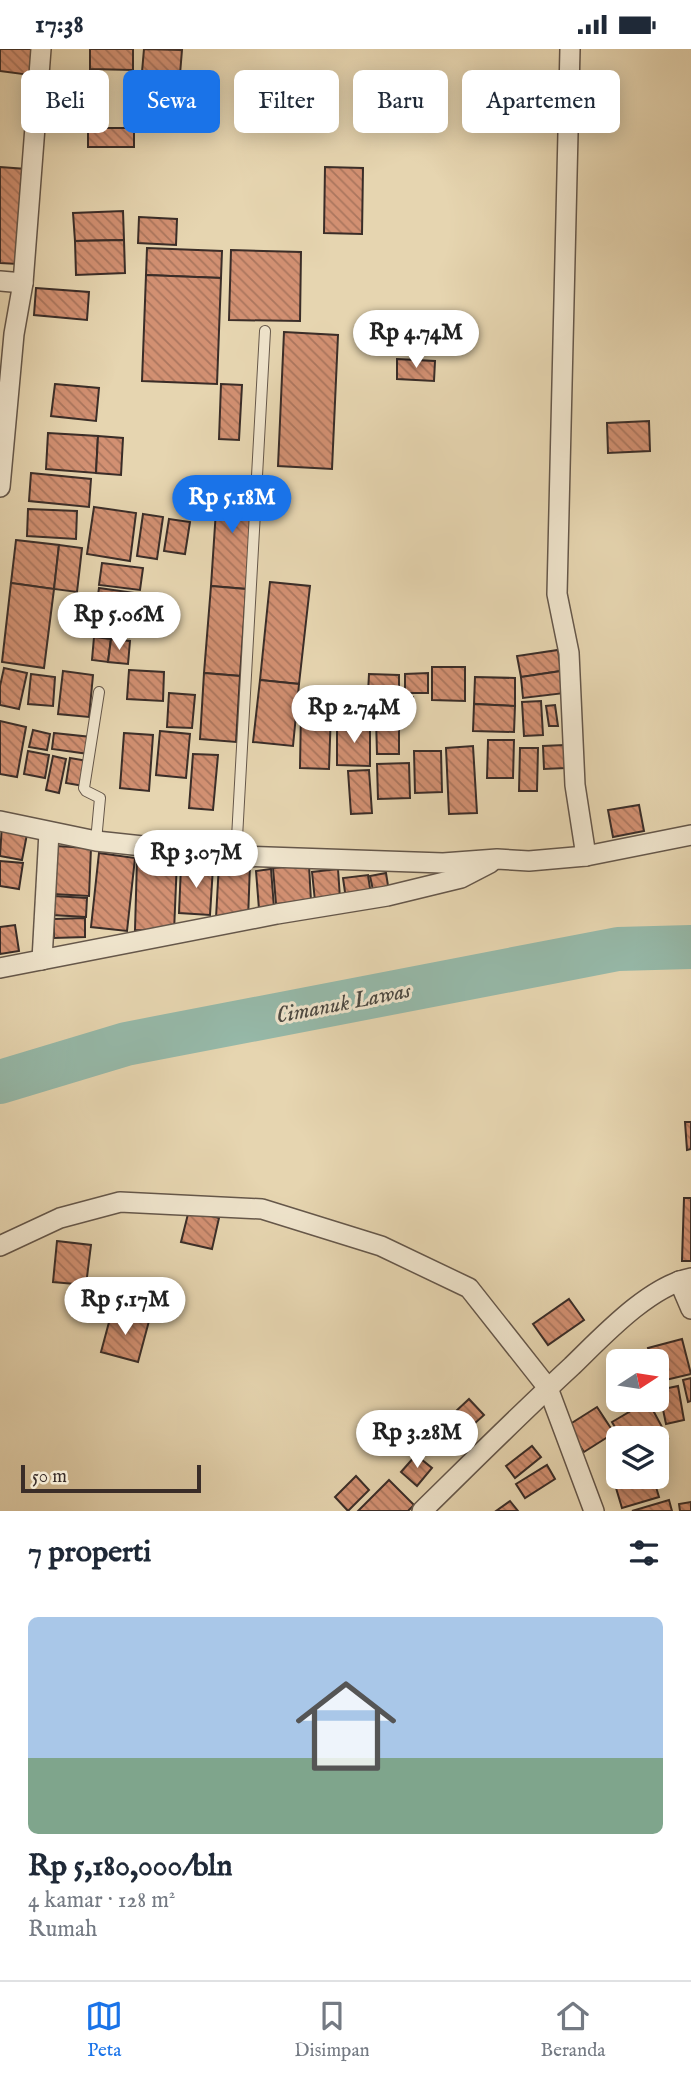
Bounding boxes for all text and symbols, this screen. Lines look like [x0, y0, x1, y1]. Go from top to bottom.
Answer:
text: 17:38 [35, 8, 84, 41]
chip: Beli [21, 70, 109, 133]
chip: Sewa [123, 70, 220, 133]
chip: Filter [234, 70, 339, 133]
chip: Baru [353, 70, 448, 133]
chip: Apartemen [462, 70, 620, 133]
pin: Rp 4.74M [344, 311, 488, 370]
text: Rp 4.74M [369, 318, 463, 347]
pin: Rp 5.18M [160, 475, 304, 535]
text: Rp 5.18M [188, 483, 276, 512]
pin: Rp 5.06M [47, 593, 191, 652]
text: Rp 5.06M [74, 600, 164, 629]
pin: Rp 2.74M [282, 685, 426, 745]
text: Rp 2.74M [308, 693, 400, 722]
pin: Rp 3.07M [124, 831, 268, 890]
text: Rp 3.07M [150, 838, 242, 867]
water label: Cimanuk Lawas [273, 976, 414, 1031]
pin: Rp 5.17M [53, 1277, 197, 1337]
text: Rp 5.17M [80, 1285, 170, 1314]
north arrow [606, 1349, 668, 1412]
map controls [606, 1349, 669, 1489]
pin: Rp 3.28M [345, 1411, 489, 1470]
text: Rp 3.28M [372, 1418, 462, 1447]
button: layers [606, 1426, 669, 1489]
scale bar [21, 1462, 201, 1494]
text: 50 m [32, 1465, 67, 1489]
text: 7 properti [28, 1534, 151, 1572]
icon: filters [625, 1534, 663, 1572]
icon: home [283, 1663, 409, 1789]
text: Rp 5,180,000/bln [28, 1848, 233, 1886]
text: 4 kamar · 128 m² [28, 1886, 175, 1915]
text: Rumah [28, 1915, 97, 1944]
tab: Peta [85, 1997, 123, 2063]
tab: Disimpan [294, 1997, 370, 2063]
tab: Beranda [541, 1997, 606, 2063]

